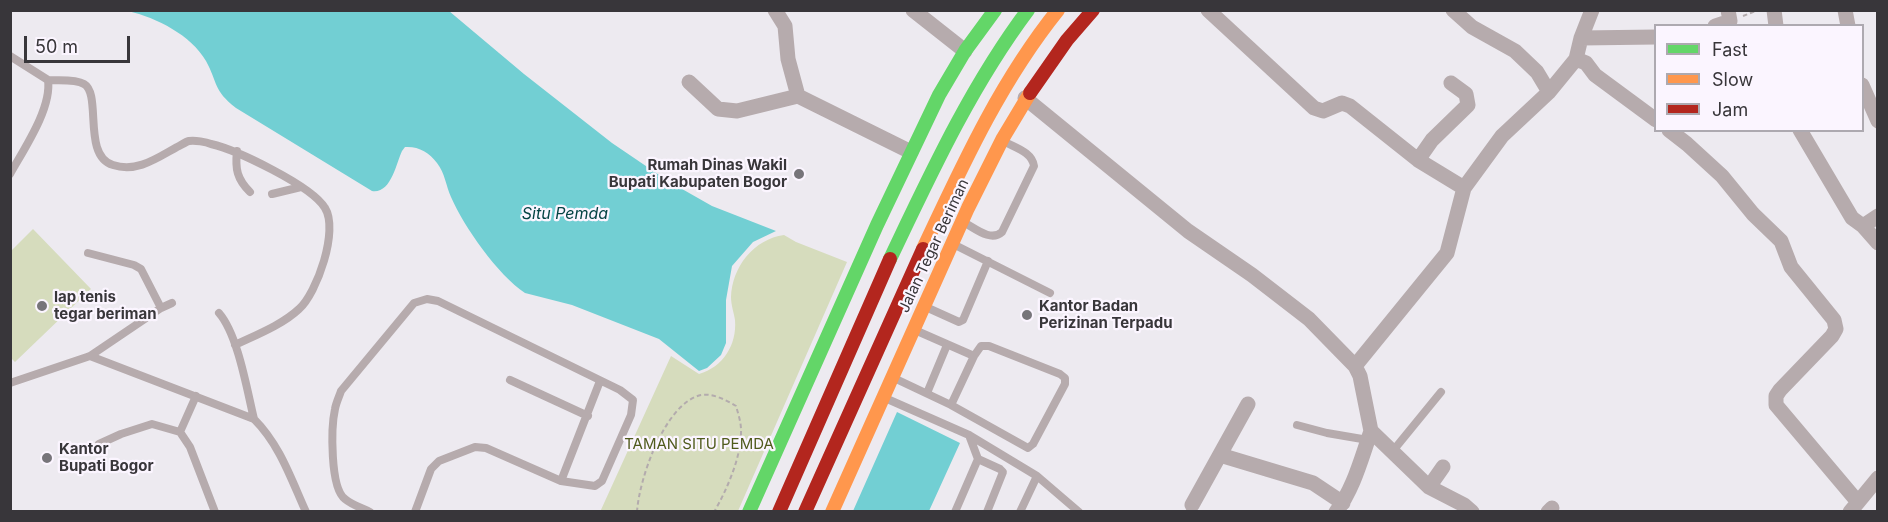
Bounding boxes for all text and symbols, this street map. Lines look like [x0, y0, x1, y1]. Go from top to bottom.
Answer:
scale bar [27, 24, 134, 62]
legend [1654, 24, 1864, 132]
text: 50 m [35, 36, 78, 57]
text: Fast [1712, 39, 1748, 60]
text: Slow [1712, 69, 1753, 90]
text: Jam [1712, 99, 1748, 120]
place label: Rumah Dinas Wakil Bupati Kabupaten Bogor [609, 156, 787, 191]
marker: Rumah Dinas Wakil Bupati Kabupaten Bogor [792, 167, 806, 181]
street label: Jalan Tegar Beriman [895, 176, 973, 316]
water label: Situ Pemda [522, 204, 608, 224]
place label: lap tenis tegar beriman [54, 288, 157, 323]
place label: Kantor Badan Perizinan Terpadu [1039, 297, 1173, 332]
marker: lap tenis tegar beriman [35, 299, 49, 313]
marker: Kantor Badan Perizinan Terpadu [1020, 308, 1034, 322]
park label: TAMAN SITU PEMDA [624, 435, 774, 453]
place label: Kantor Bupati Bogor [59, 440, 154, 475]
marker: Kantor Bupati Bogor [40, 451, 54, 465]

